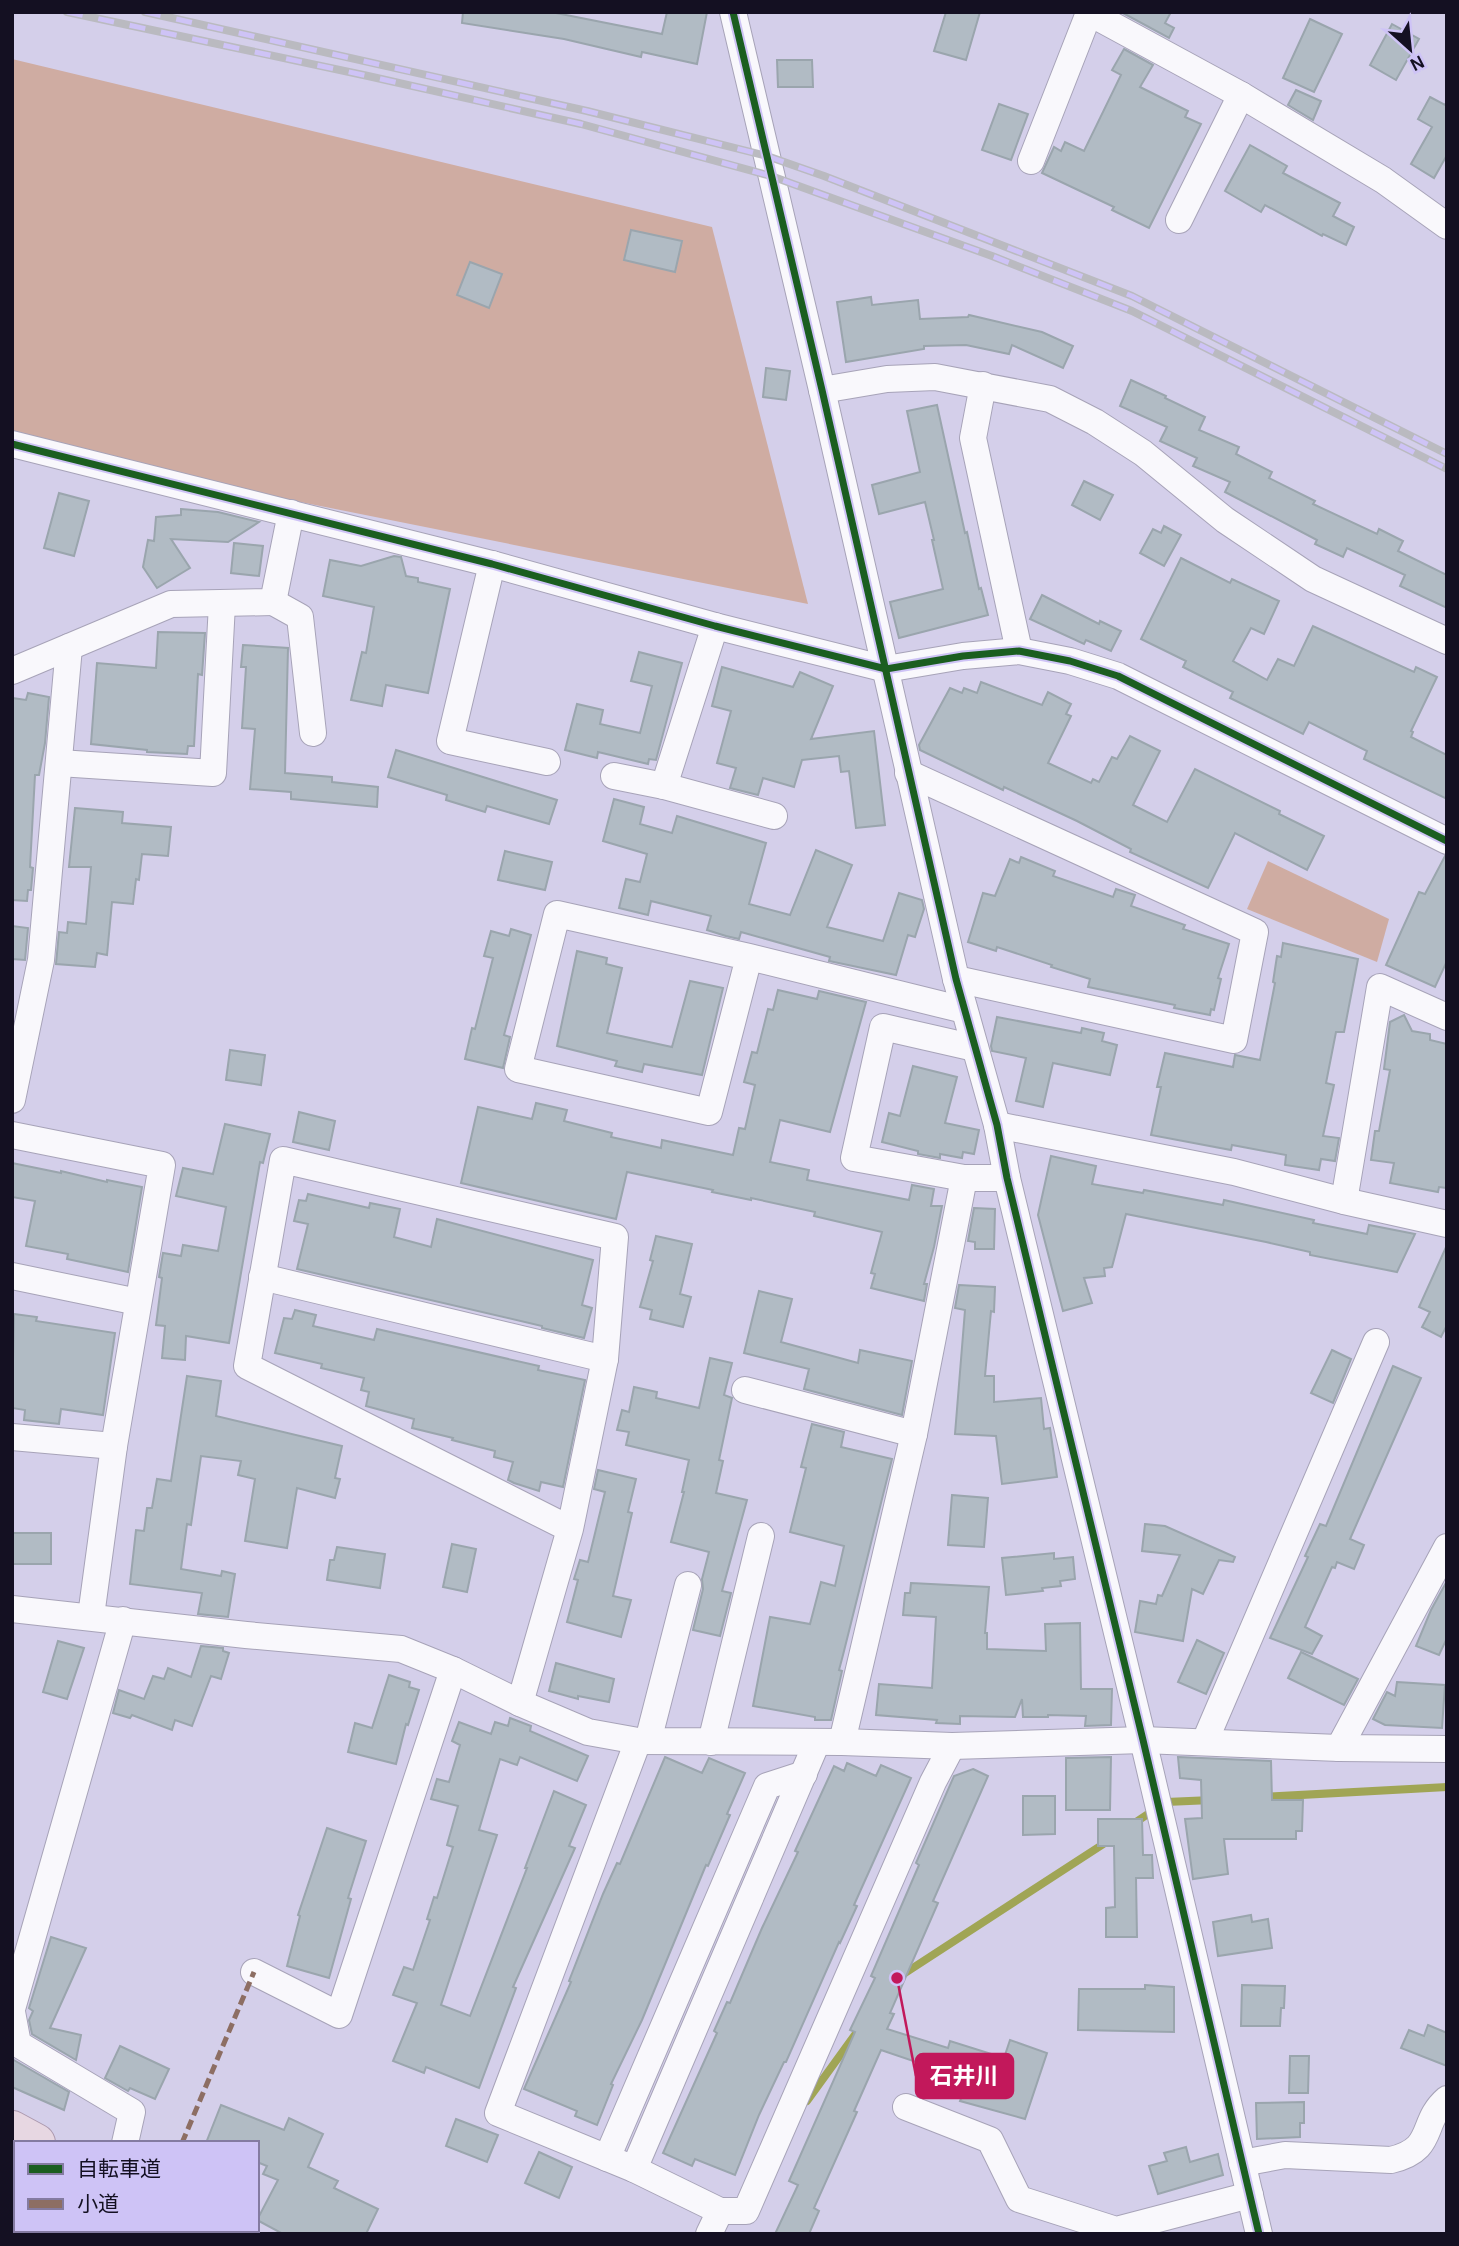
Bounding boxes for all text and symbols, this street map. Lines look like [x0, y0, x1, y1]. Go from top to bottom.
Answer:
north arrow [1375, 14, 1445, 84]
text: N [1406, 50, 1428, 76]
callout: 石井川 [916, 2054, 1013, 2098]
text: 石井川 [930, 2063, 999, 2090]
legend [14, 2141, 259, 2232]
text: 自転車道 [77, 2157, 161, 2181]
text: 小道 [77, 2192, 119, 2216]

